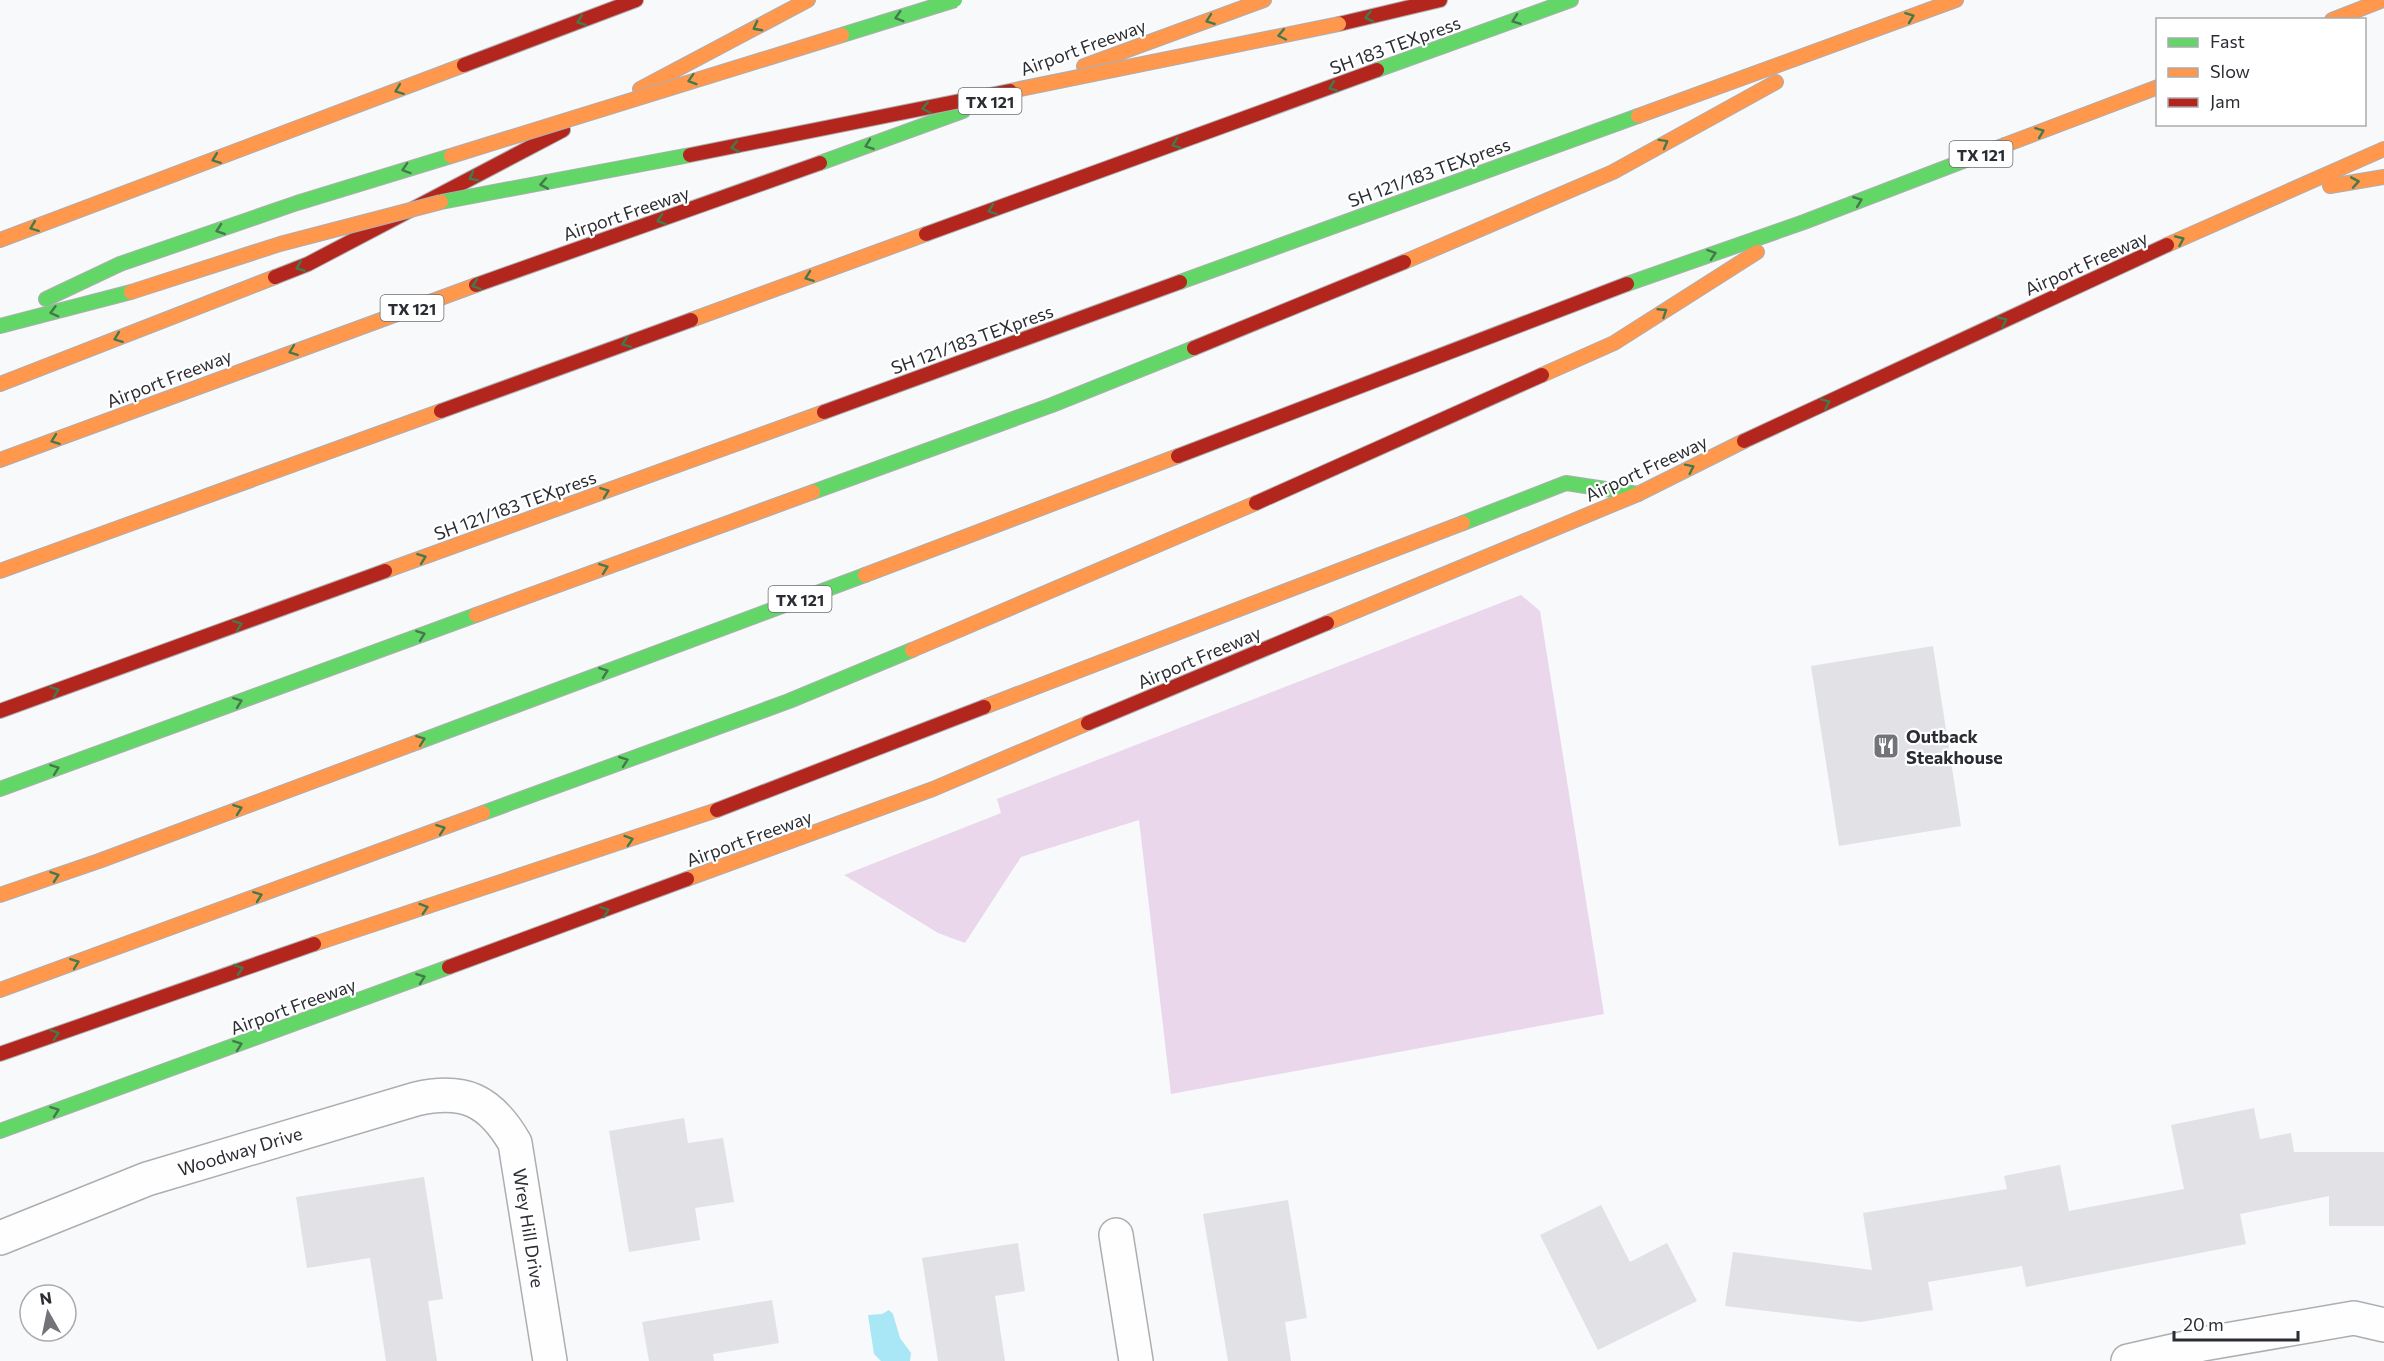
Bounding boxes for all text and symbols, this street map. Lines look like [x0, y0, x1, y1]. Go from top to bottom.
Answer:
one-way arrow [1365, 9, 1375, 22]
one-way arrow [894, 10, 905, 22]
street label: SH 183 TEXpress [1327, 11, 1463, 79]
one-way arrow [1904, 11, 1915, 24]
one-way arrow [1205, 13, 1215, 26]
one-way arrow [1511, 13, 1522, 25]
one-way arrow [576, 14, 587, 26]
street label: Airport Freeway [1017, 14, 1149, 80]
legend [2156, 18, 2366, 126]
one-way arrow [752, 20, 763, 31]
one-way arrow [1277, 28, 1287, 41]
text: Fast [2210, 30, 2245, 52]
text: Slow [2210, 60, 2250, 82]
one-way arrow [687, 73, 698, 85]
one-way arrow [1328, 79, 1339, 92]
one-way arrow [394, 82, 405, 95]
road number: TX 121 [958, 88, 1022, 114]
text: Jam [2210, 90, 2240, 112]
one-way arrow [922, 101, 932, 114]
one-way arrow [2035, 126, 2045, 139]
street label: SH 121/183 TEXpress [1345, 132, 1513, 212]
one-way arrow [1171, 136, 1182, 149]
one-way arrow [864, 138, 875, 151]
one-way arrow [1658, 139, 1668, 150]
one-way arrow [731, 140, 741, 153]
road number: TX 121 [1950, 141, 2012, 167]
one-way arrow [211, 151, 222, 164]
one-way arrow [401, 162, 412, 174]
one-way arrow [469, 170, 479, 181]
one-way arrow [2349, 176, 2359, 189]
one-way arrow [539, 177, 549, 190]
street label: Airport Freeway [560, 181, 692, 245]
one-way arrow [1852, 196, 1863, 209]
one-way arrow [988, 203, 998, 216]
one-way arrow [656, 213, 666, 226]
one-way arrow [29, 220, 40, 233]
one-way arrow [215, 222, 226, 235]
street label: Airport Freeway [2021, 226, 2151, 300]
one-way arrow [2174, 235, 2185, 247]
one-way arrow [1706, 249, 1717, 262]
one-way arrow [295, 260, 306, 273]
one-way arrow [804, 270, 815, 282]
one-way arrow [472, 277, 482, 290]
road number: TX 121 [380, 295, 444, 321]
street label: SH 121/183 TEXpress [888, 299, 1056, 379]
one-way arrow [49, 305, 60, 317]
one-way arrow [1657, 308, 1668, 319]
one-way arrow [1996, 316, 2007, 328]
one-way arrow [113, 331, 124, 343]
one-way arrow [621, 336, 632, 349]
one-way arrow [288, 343, 299, 356]
street label: Airport Freeway [103, 344, 235, 412]
one-way arrow [1819, 399, 1830, 411]
street label: Airport Freeway [1581, 430, 1711, 506]
one-way arrow [50, 433, 61, 445]
one-way arrow [1684, 464, 1695, 475]
street label: SH 121/183 TEXpress [431, 465, 599, 545]
one-way arrow [599, 486, 610, 499]
one-way arrow [416, 553, 426, 566]
one-way arrow [598, 563, 609, 576]
road number: TX 121 [768, 586, 832, 612]
one-way arrow [232, 619, 243, 632]
street label: Airport Freeway [1134, 621, 1264, 693]
one-way arrow [415, 630, 426, 643]
one-way arrow [598, 667, 609, 679]
one-way arrow [49, 686, 60, 699]
one-way arrow [232, 697, 243, 709]
place label: Outback Steakhouse [1906, 725, 2003, 768]
restaurant icon: Outback Steakhouse [1871, 731, 1901, 761]
one-way arrow [415, 735, 426, 748]
one-way arrow [618, 756, 629, 769]
one-way arrow [49, 764, 60, 777]
one-way arrow [233, 803, 243, 816]
street label: Airport Freeway [683, 805, 815, 871]
one-way arrow [435, 823, 446, 836]
one-way arrow [623, 834, 634, 847]
one-way arrow [49, 870, 60, 883]
one-way arrow [252, 890, 263, 903]
one-way arrow [418, 902, 429, 915]
one-way arrow [599, 906, 609, 919]
one-way arrow [69, 957, 80, 970]
one-way arrow [233, 964, 244, 977]
street label: Airport Freeway [227, 973, 359, 1039]
one-way arrow [415, 973, 426, 985]
one-way arrow [49, 1029, 60, 1042]
one-way arrow [232, 1039, 243, 1052]
one-way arrow [49, 1106, 60, 1119]
street label: Woodway Drive [175, 1122, 305, 1180]
street label: Wrey Hill Drive [509, 1167, 549, 1289]
north arrow [18, 1283, 78, 1343]
text: N [38, 1287, 53, 1308]
scale bar [2174, 1304, 2298, 1342]
text: 20 m [2183, 1313, 2224, 1335]

